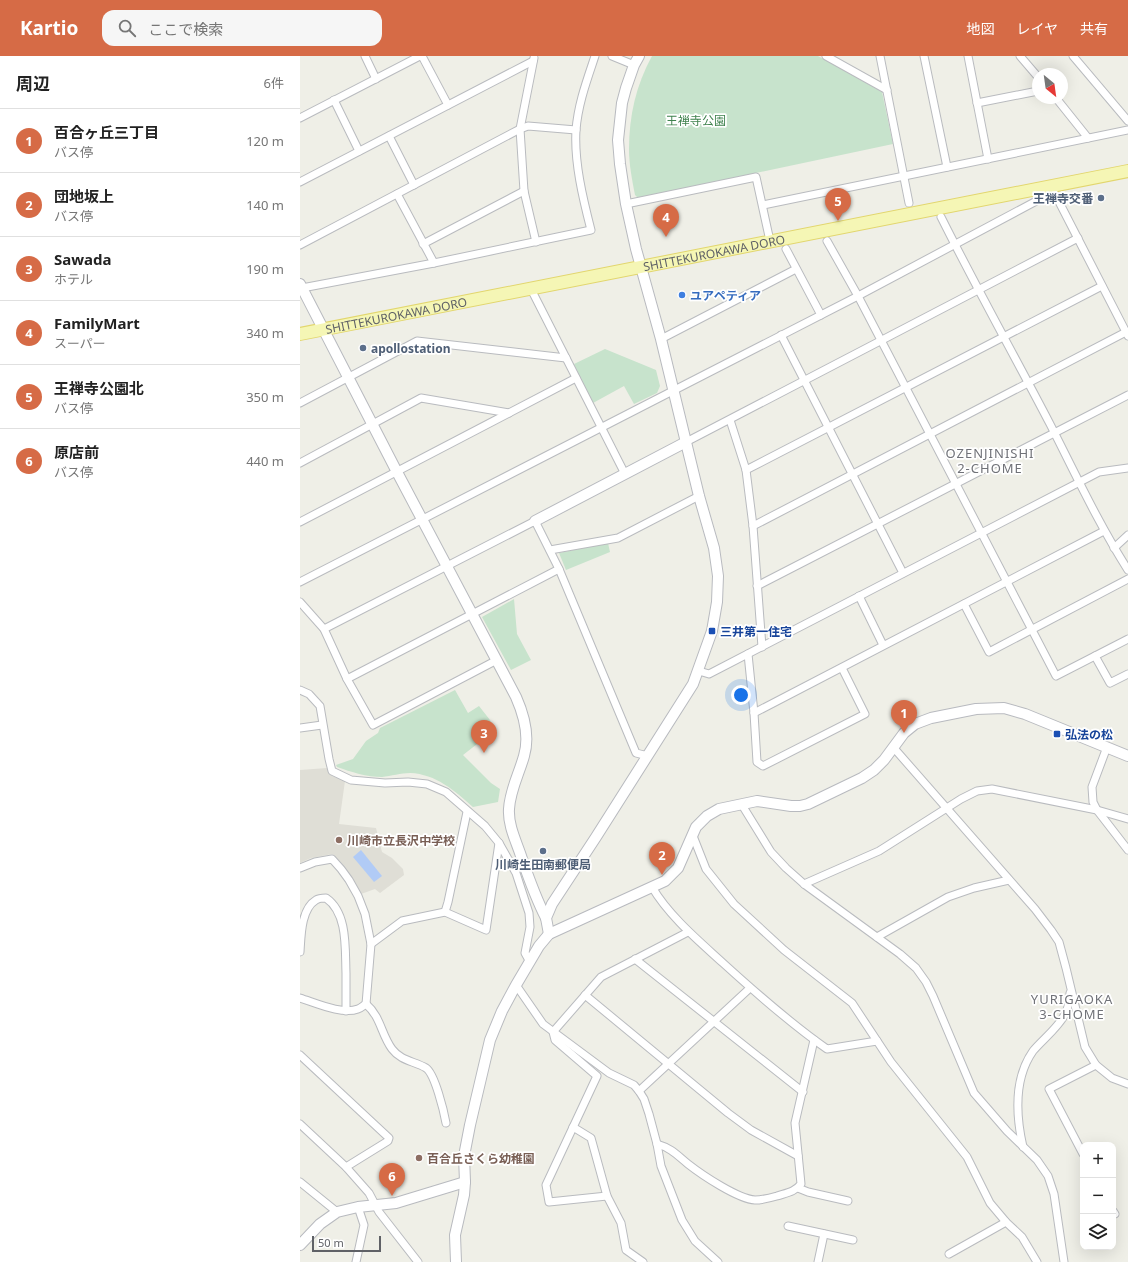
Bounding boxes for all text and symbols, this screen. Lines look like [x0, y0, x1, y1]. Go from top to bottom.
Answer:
search box [102, 10, 382, 46]
text: Kartio [20, 15, 78, 41]
icon: search [116, 17, 138, 39]
text: ここで検索 [148, 19, 223, 39]
text: 地図 [966, 19, 994, 38]
text: レイヤ [1016, 19, 1058, 38]
text: 共有 [1080, 19, 1108, 38]
north arrow [1032, 68, 1068, 104]
text: 周辺 [16, 72, 50, 95]
text: 6件 [264, 74, 284, 92]
park label: 王禅寺公園 [666, 112, 726, 129]
text: 百合ヶ丘三丁目 [54, 122, 159, 142]
text: 1 [25, 132, 33, 150]
text: 120 m [246, 132, 284, 150]
text: バス停 [54, 143, 93, 161]
text: 団地坂上 [54, 186, 114, 206]
pin: 5 [825, 188, 851, 221]
place label: 王禅寺交番 [1033, 190, 1094, 207]
marker: 王禅寺交番 [1096, 193, 1106, 203]
text: 2 [25, 196, 33, 214]
text: 140 m [246, 196, 284, 214]
pin: 4 [653, 204, 679, 237]
text: バス停 [54, 207, 93, 225]
street label: SHITTEKUROKAWA DORO [642, 230, 786, 275]
text: Sawada [54, 249, 112, 269]
text: 3 [25, 260, 33, 278]
text: 190 m [246, 260, 284, 278]
text: ホテル [54, 270, 93, 288]
place label: ユアペティア [690, 287, 761, 304]
marker: ユアペティア [677, 290, 687, 300]
street label: SHITTEKUROKAWA DORO [324, 293, 468, 337]
text: FamilyMart [54, 313, 140, 333]
text: 4 [25, 324, 33, 342]
text: 340 m [246, 324, 284, 342]
text: スーパー [54, 334, 106, 352]
place label: apollostation [371, 340, 450, 357]
marker: apollostation [358, 343, 368, 353]
text: 王禅寺公園北 [54, 378, 144, 398]
text: 5 [25, 388, 33, 406]
text: 350 m [246, 388, 284, 406]
text: バス停 [54, 399, 93, 417]
text: 原店前 [54, 442, 99, 462]
district label: OZENJINISHI 2-CHOME [946, 444, 1035, 477]
text: 6 [25, 452, 33, 470]
text: 440 m [246, 452, 284, 470]
text: バス停 [54, 463, 93, 481]
place label: 三井第一住宅 [720, 623, 792, 640]
marker: 三井第一住宅 [707, 626, 717, 636]
your location [731, 685, 751, 705]
pin: 1 [891, 700, 917, 733]
pin: 3 [471, 720, 497, 753]
place label: 弘法の松 [1065, 726, 1113, 743]
marker: 弘法の松 [1052, 729, 1062, 739]
place label: 川崎市立長沢中学校 [347, 832, 455, 849]
marker: 川崎市立長沢中学校 [334, 835, 344, 845]
pin: 2 [649, 842, 675, 875]
marker: 川崎生田南郵便局 [538, 846, 548, 856]
place label: 川崎生田南郵便局 [495, 856, 591, 873]
district label: YURIGAOKA 3-CHOME [1031, 990, 1113, 1023]
map controls [1080, 1142, 1116, 1250]
button: + [1080, 1142, 1116, 1178]
place label: 百合丘さくら幼稚園 [427, 1150, 535, 1167]
marker: 百合丘さくら幼稚園 [414, 1153, 424, 1163]
pin: 6 [379, 1163, 405, 1196]
button: − [1080, 1178, 1116, 1214]
button: layers [1080, 1214, 1116, 1250]
scale bar [312, 1234, 381, 1253]
text: 50 m [318, 1235, 344, 1250]

